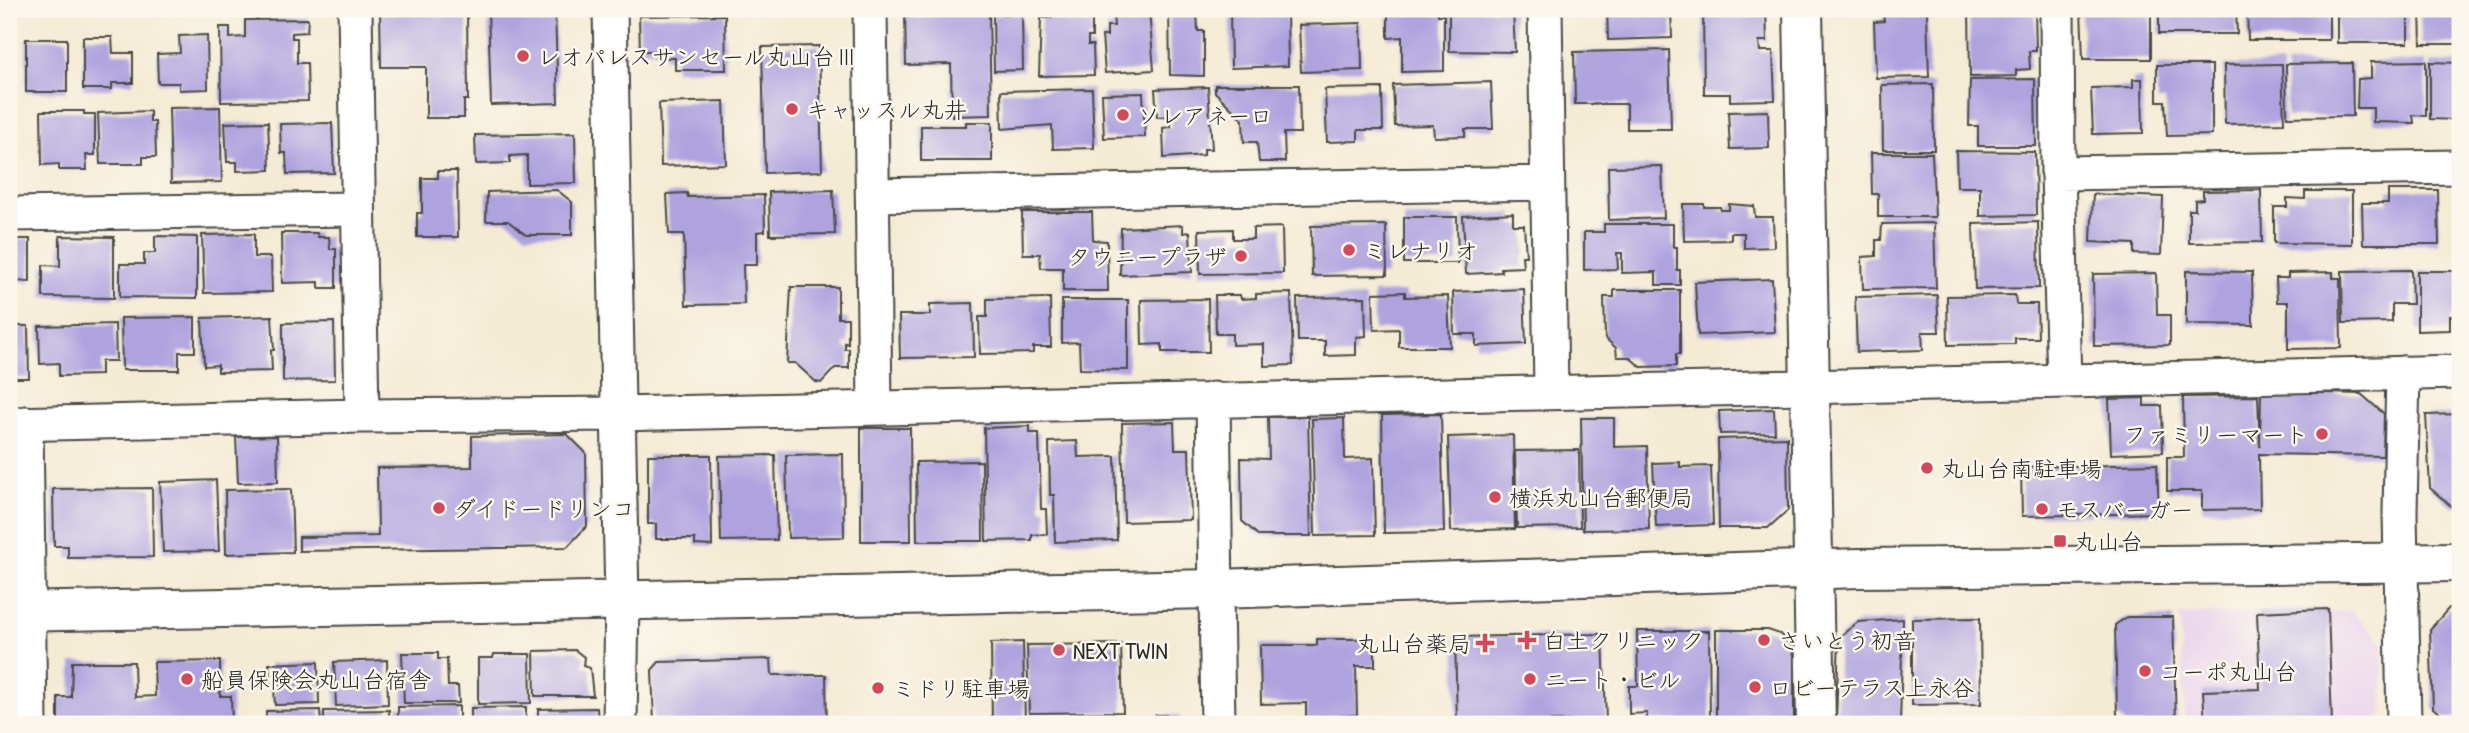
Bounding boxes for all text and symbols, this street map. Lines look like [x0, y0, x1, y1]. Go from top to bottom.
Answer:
place label: レオパレスサンセール丸山台Ⅲ [537, 41, 858, 72]
marker: レオパレスサンセール丸山台Ⅲ [515, 48, 531, 64]
place label: キャッスル丸井 [806, 94, 967, 125]
place label: ソレアネーロ [1137, 100, 1273, 131]
marker: キャッスル丸井 [784, 101, 800, 117]
marker: ソレアネーロ [1115, 107, 1131, 123]
place label: ミレナリオ [1363, 235, 1478, 266]
place label: タウニープラザ [1067, 241, 1227, 272]
marker: ミレナリオ [1341, 242, 1357, 258]
marker: タウニープラザ [1233, 248, 1249, 264]
place label: ファミリーマート [2124, 419, 2308, 450]
marker: ファミリーマート [2314, 426, 2330, 442]
place label: 丸山台南駐車場 [1941, 453, 2102, 484]
marker: 丸山台南駐車場 [1919, 460, 1935, 476]
place label: 横浜丸山台郵便局 [1509, 482, 1693, 513]
marker: 横浜丸山台郵便局 [1487, 489, 1503, 505]
place label: ダイドードリンコ [453, 493, 635, 524]
place label: モスバーガー [2056, 494, 2194, 525]
marker: ダイドードリンコ [431, 500, 447, 516]
marker: モスバーガー [2034, 501, 2050, 517]
place label: 丸山台 [2074, 526, 2143, 557]
marker: 丸山台 [2052, 533, 2068, 549]
place label: 白土クリニック [1543, 625, 1704, 656]
place label: さいとう初音 [1778, 625, 1916, 656]
place label: 丸山台薬局 [1356, 628, 1471, 659]
marker: 白土クリニック [1517, 630, 1537, 650]
marker: さいとう初音 [1756, 632, 1772, 648]
place label: NEXT TWIN [1073, 635, 1168, 666]
marker: 丸山台薬局 [1477, 635, 1493, 651]
marker: NEXT TWIN [1051, 642, 1067, 658]
place label: コーポ丸山台 [2159, 656, 2297, 687]
marker: コーポ丸山台 [2137, 663, 2153, 679]
place label: 船員保険会丸山台宿舎 [201, 664, 431, 695]
place label: ニート・ビル [1544, 664, 1681, 695]
marker: 船員保険会丸山台宿舎 [179, 671, 195, 687]
marker: ニート・ビル [1522, 671, 1538, 687]
place label: ロビーテラス上永谷 [1769, 672, 1974, 703]
place label: ミドリ駐車場 [892, 673, 1030, 704]
marker: ロビーテラス上永谷 [1747, 679, 1763, 695]
marker: ミドリ駐車場 [870, 680, 886, 696]

